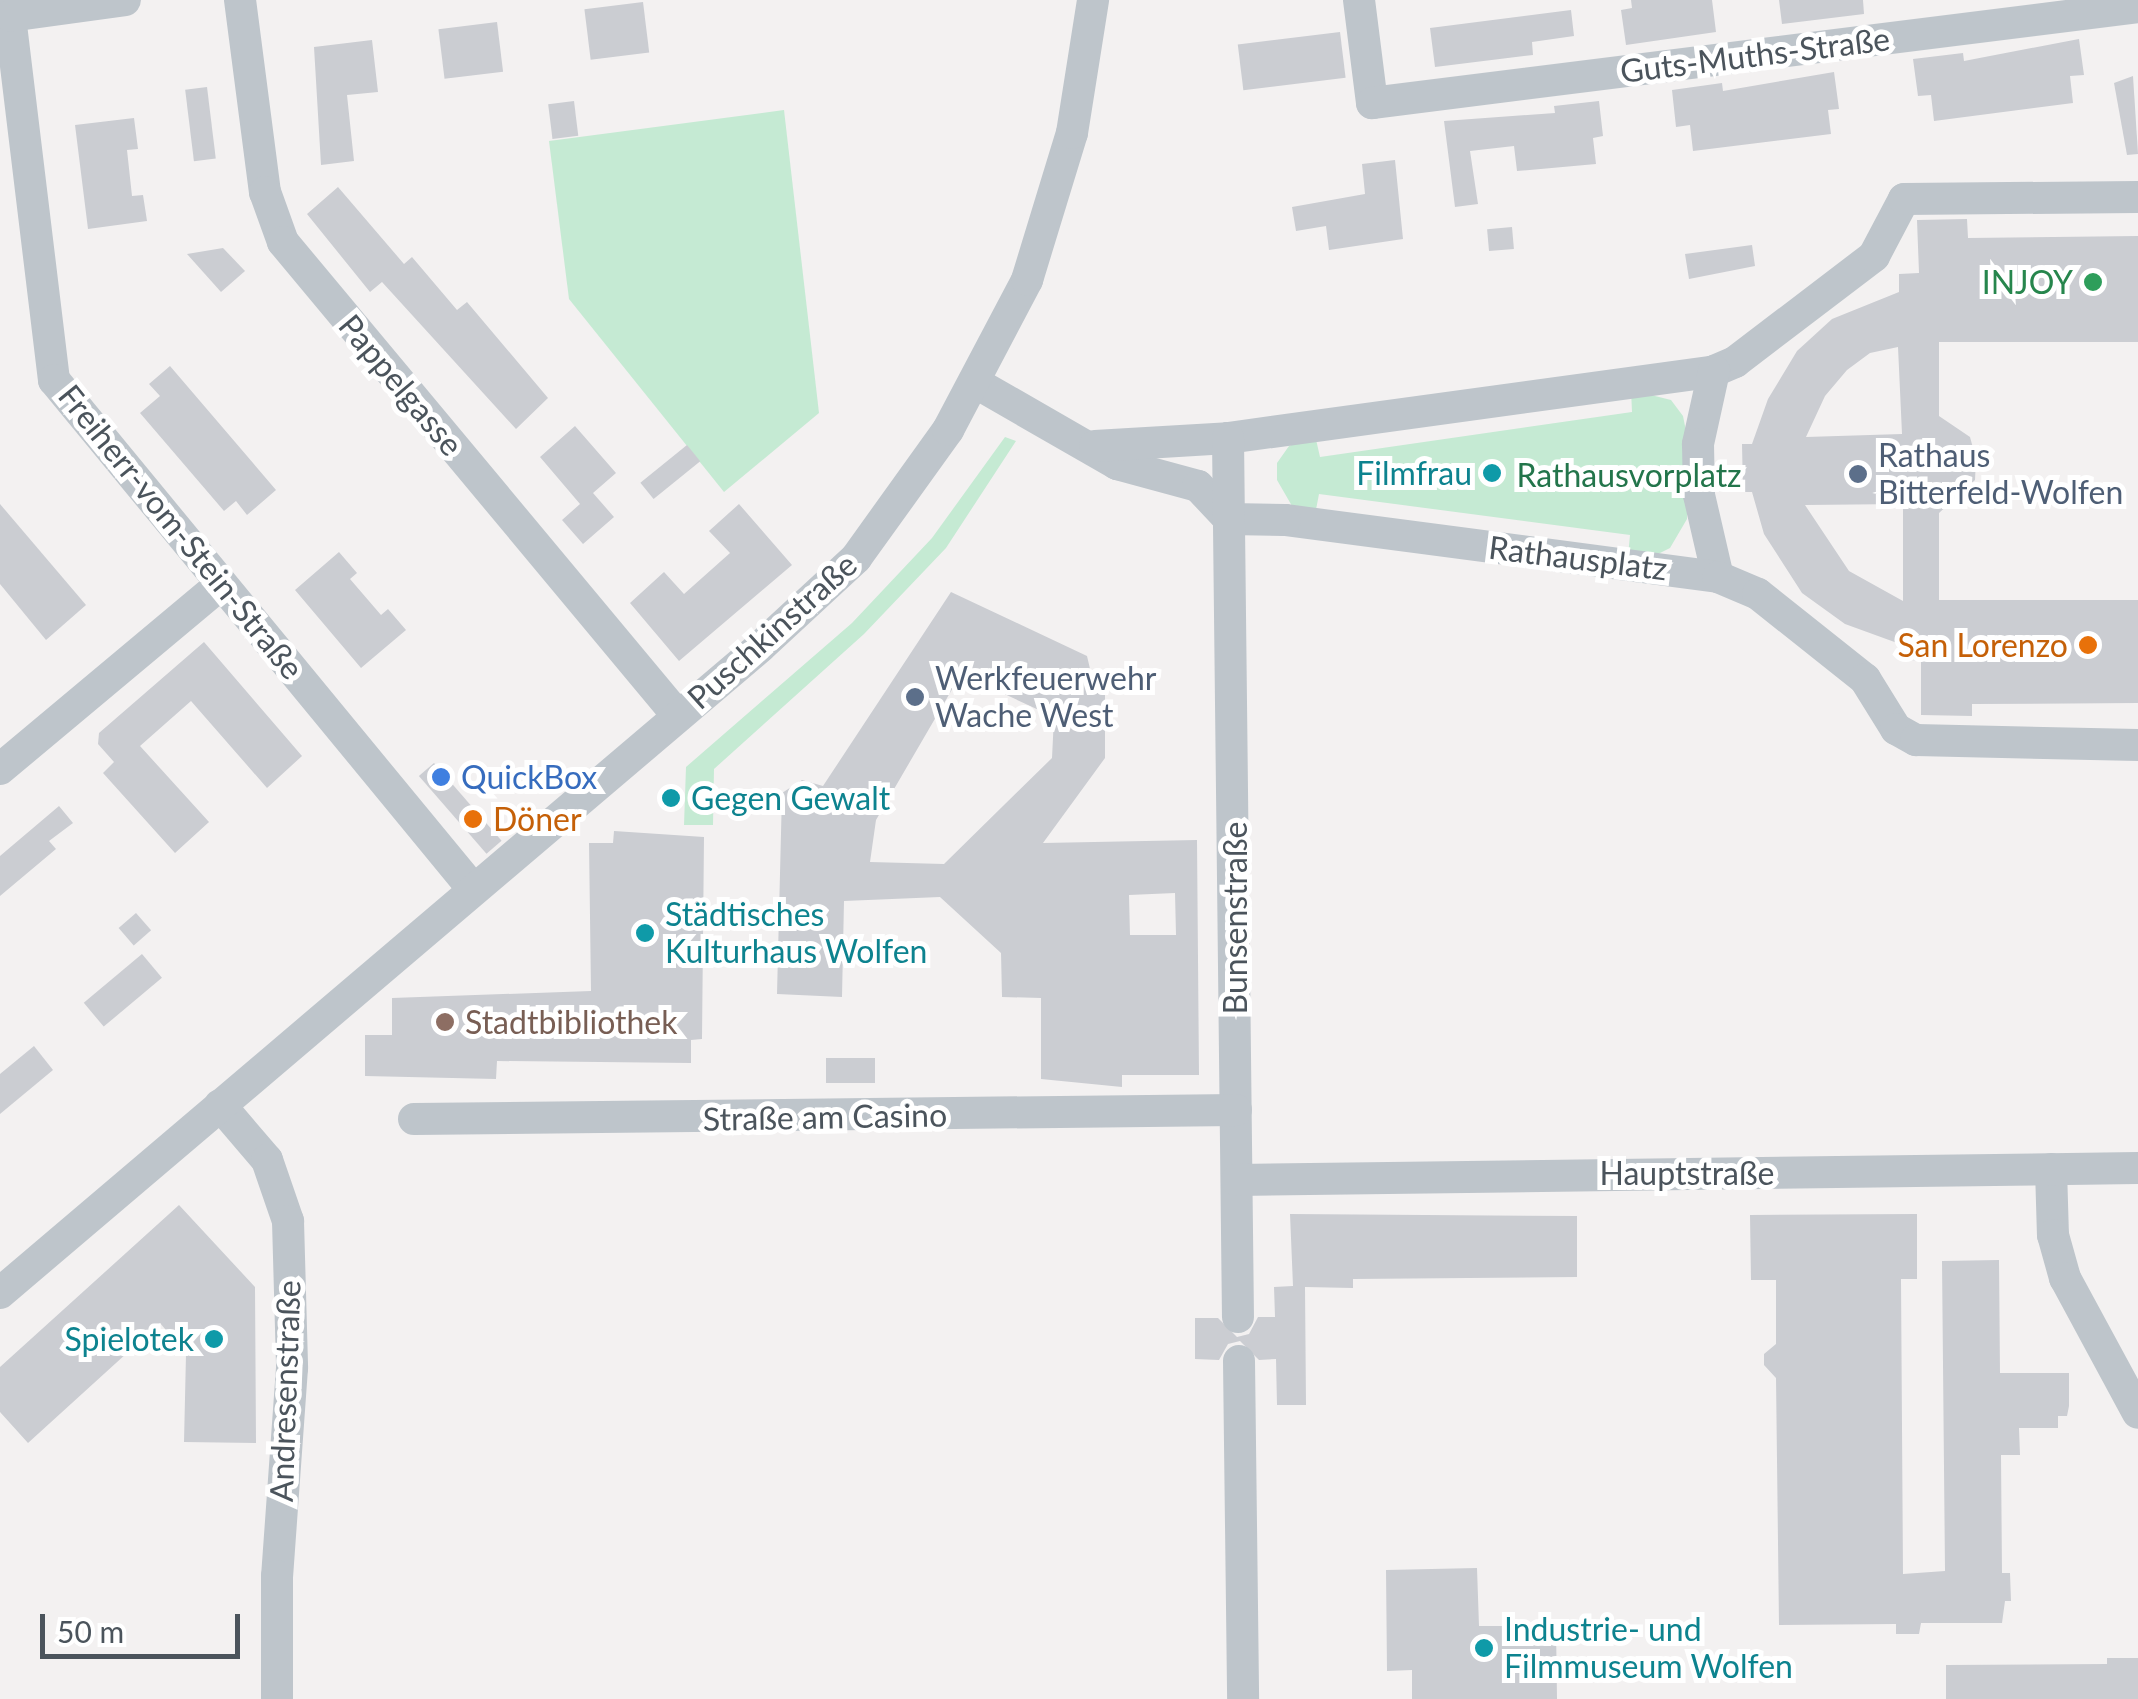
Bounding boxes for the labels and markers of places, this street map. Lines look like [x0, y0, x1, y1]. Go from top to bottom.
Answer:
place label: INJOY [1982, 263, 2073, 301]
marker: INJOY [2082, 271, 2104, 293]
place label: Rathaus Bitterfeld-Wolfen [1878, 437, 2123, 512]
place label: Filmfrau [1356, 454, 1472, 492]
marker: Filmfrau [1481, 462, 1503, 484]
marker: Rathaus Bitterfeld-Wolfen [1847, 463, 1869, 485]
place label: San Lorenzo [1897, 626, 2068, 664]
marker: San Lorenzo [2077, 634, 2099, 656]
place label: Werkfeuerwehr Wache West [935, 660, 1156, 735]
marker: Werkfeuerwehr Wache West [904, 686, 926, 708]
place label: QuickBox [461, 758, 597, 796]
marker: QuickBox [430, 766, 452, 788]
place label: Gegen Gewalt [691, 779, 890, 817]
marker: Gegen Gewalt [660, 787, 682, 809]
place label: Döner [493, 800, 582, 838]
marker: Döner [462, 808, 484, 830]
place label: Städtisches Kulturhaus Wolfen [665, 896, 928, 971]
marker: Städtisches Kulturhaus Wolfen [634, 922, 656, 944]
place label: Stadtbibliothek [465, 1003, 677, 1041]
marker: Stadtbibliothek [434, 1011, 456, 1033]
place label: Spielotek [65, 1320, 194, 1358]
marker: Spielotek [203, 1328, 225, 1350]
place label: Industrie- und Filmmuseum Wolfen [1504, 1611, 1793, 1686]
marker: Industrie- und Filmmuseum Wolfen [1473, 1637, 1495, 1659]

